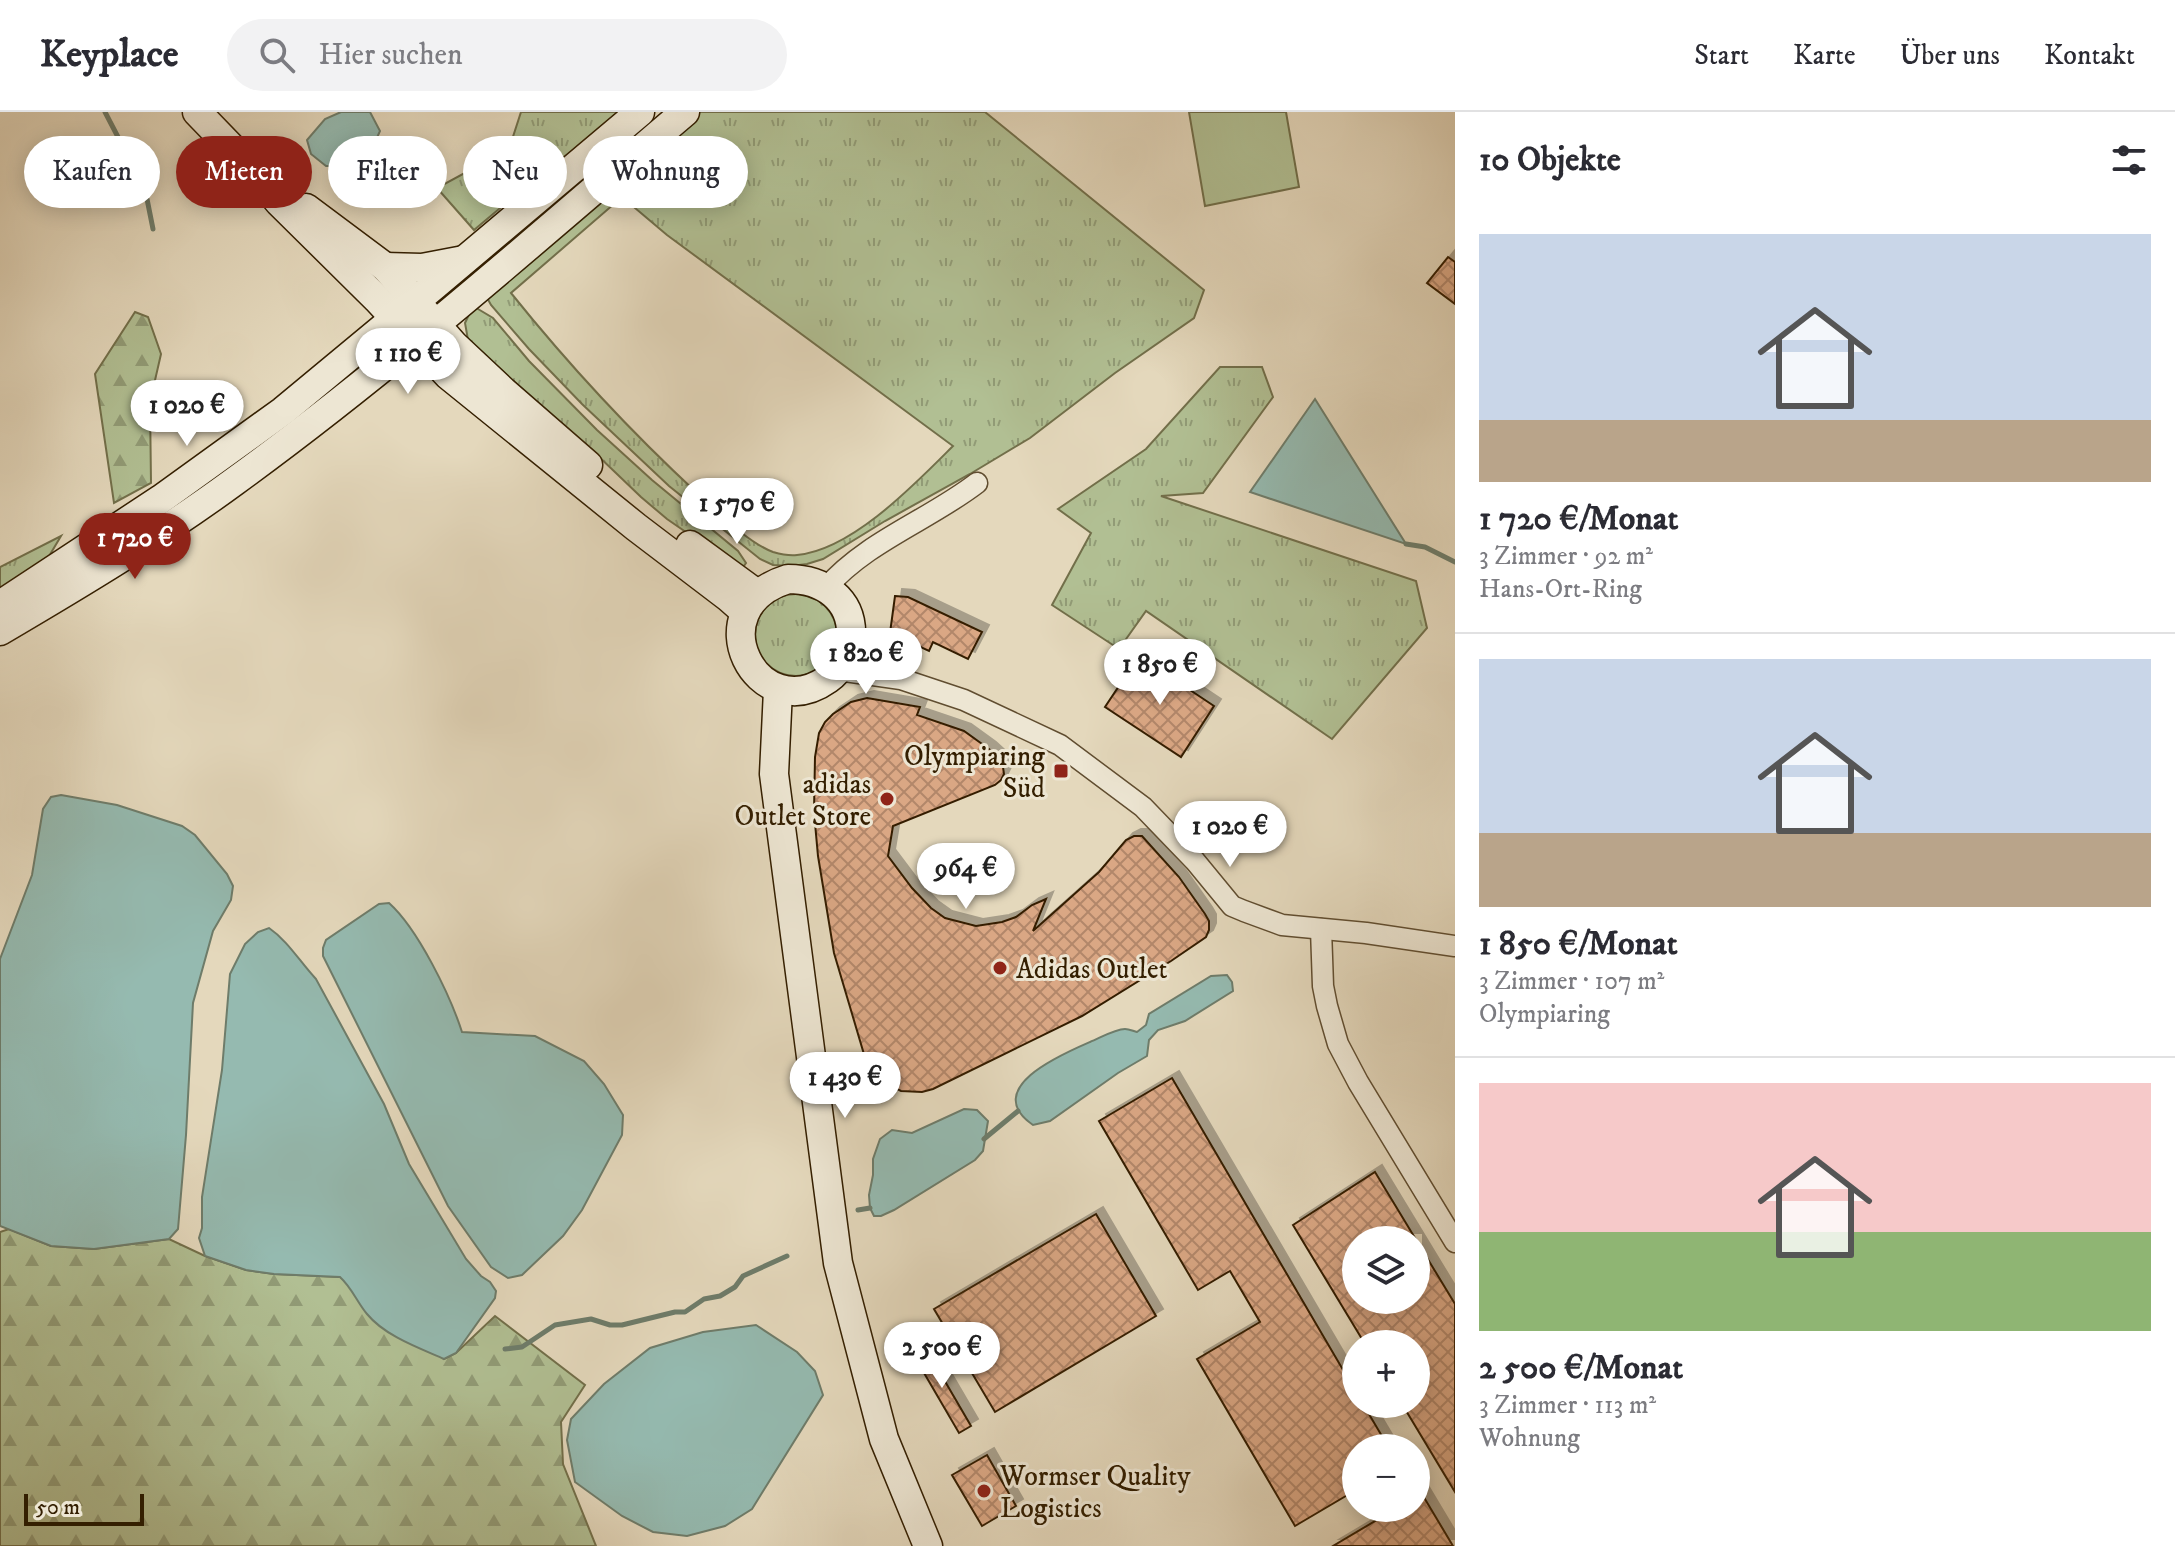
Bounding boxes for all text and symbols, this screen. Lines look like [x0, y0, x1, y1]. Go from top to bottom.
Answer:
search box [227, 19, 787, 91]
text: Keyplace [40, 31, 179, 79]
icon: search [255, 33, 299, 77]
text: Hier suchen [319, 37, 463, 74]
text: Start [1694, 38, 1749, 73]
text: Karte [1793, 38, 1856, 73]
text: Über uns [1900, 38, 2000, 73]
text: Kontakt [2044, 38, 2135, 73]
chip: Kaufen [24, 136, 160, 208]
chip: Mieten [176, 136, 312, 208]
chip: Filter [328, 136, 447, 208]
chip: Neu [463, 136, 567, 208]
chip: Wohnung [583, 136, 748, 208]
icon: filters [2107, 138, 2151, 182]
text: 10 Objekte [1479, 139, 1621, 181]
icon: home [1743, 286, 1887, 430]
pin: 1 110 € [334, 328, 482, 396]
text: 1 110 € [374, 337, 442, 370]
pin: 1 020 € [113, 380, 261, 448]
text: 1 020 € [149, 389, 225, 422]
pin: 1 570 € [663, 478, 811, 546]
text: 1 570 € [699, 487, 775, 520]
text: 1 720 €/Monat [1479, 498, 1678, 540]
pin: 1 720 € [61, 513, 209, 581]
text: 1 720 € [97, 522, 173, 555]
text: 3 Zimmer · 92 m² [1479, 540, 1653, 573]
text: Hans-Ort-Ring [1479, 573, 1642, 606]
pin: 1 820 € [792, 628, 940, 696]
text: 1 820 € [828, 637, 904, 670]
pin: 1 850 € [1086, 639, 1234, 707]
text: 1 850 € [1122, 648, 1198, 681]
icon: home [1743, 711, 1887, 855]
place label: Olympiaring Süd [904, 739, 1045, 806]
marker: Olympiaring Süd [1052, 762, 1070, 780]
place label: adidas Outlet Store [735, 767, 871, 834]
marker: adidas Outlet Store [878, 790, 896, 808]
pin: 1 020 € [1156, 801, 1304, 869]
text: 1 020 € [1192, 810, 1268, 843]
pin: 964 € [910, 843, 1022, 911]
text: 964 € [935, 852, 997, 885]
text: 1 850 €/Monat [1479, 923, 1678, 965]
place label: Adidas Outlet [1016, 952, 1167, 987]
marker: Adidas Outlet [991, 959, 1009, 977]
text: 3 Zimmer · 107 m² [1479, 965, 1664, 998]
text: Olympiaring [1479, 998, 1610, 1031]
pin: 1 430 € [771, 1052, 919, 1120]
text: 1 430 € [808, 1061, 882, 1094]
icon: home [1743, 1135, 1887, 1279]
map controls [1342, 1226, 1430, 1522]
button: layers [1342, 1226, 1430, 1314]
pin: 2 500 € [868, 1322, 1016, 1390]
button: + [1342, 1330, 1430, 1418]
text: 2 500 € [902, 1331, 982, 1364]
text: 2 500 €/Monat [1479, 1347, 1683, 1389]
text: 3 Zimmer · 113 m² [1479, 1389, 1656, 1422]
text: Wohnung [1479, 1422, 1580, 1455]
button: − [1342, 1434, 1430, 1522]
place label: Wormser Quality Logistics [999, 1459, 1191, 1526]
marker: Wormser Quality Logistics [975, 1482, 993, 1500]
scale bar [24, 1490, 144, 1526]
text: 50 m [36, 1494, 80, 1521]

